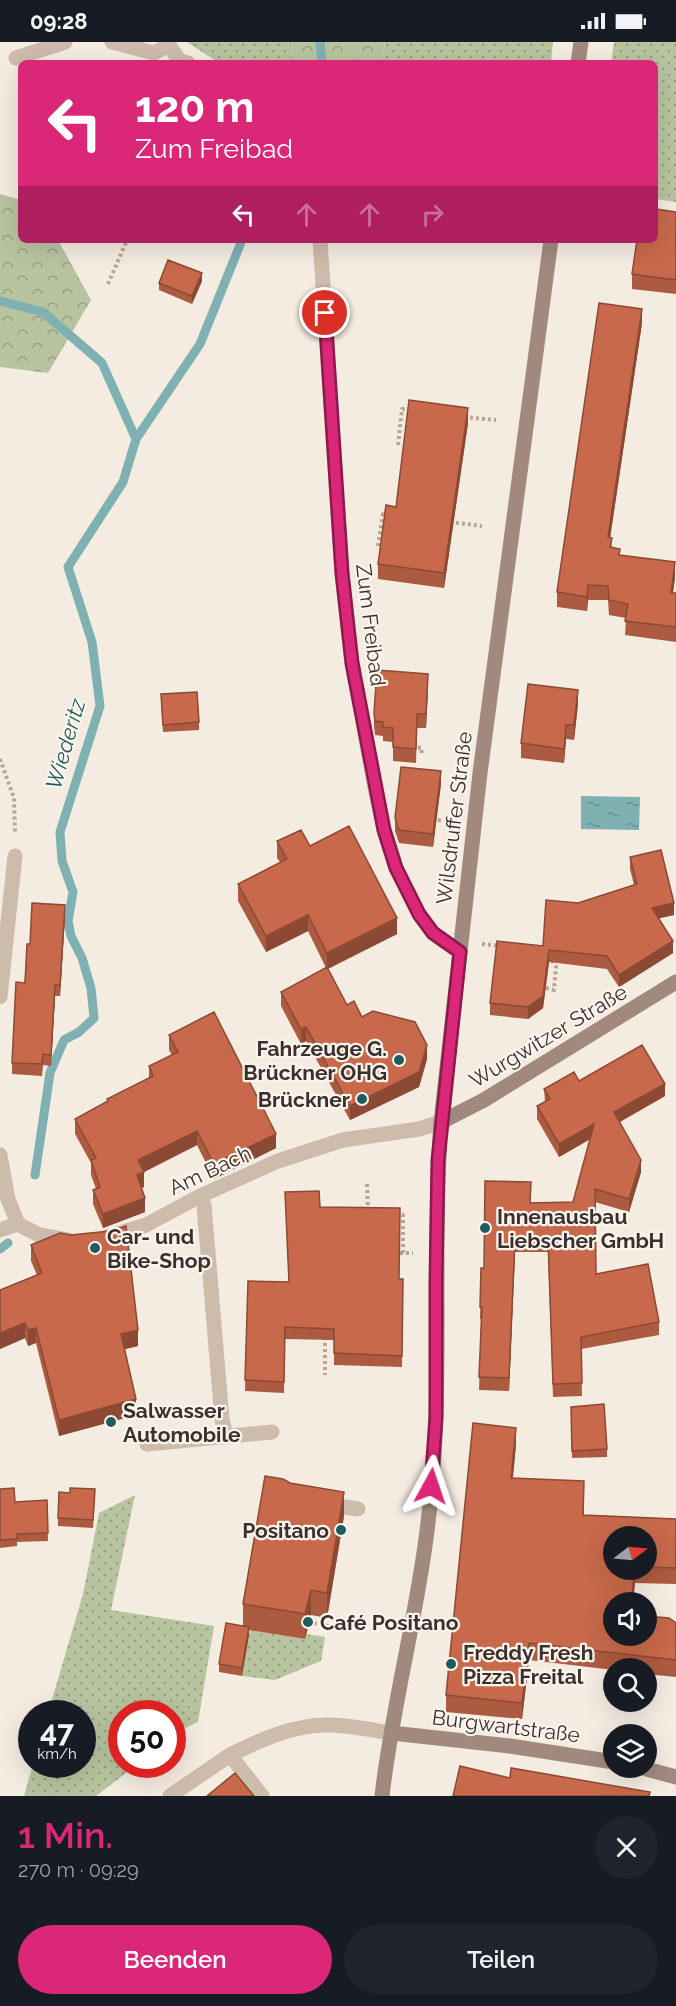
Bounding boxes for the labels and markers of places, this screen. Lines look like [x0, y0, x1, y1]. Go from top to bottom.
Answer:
pin [299, 287, 350, 338]
place label: Fahrzeuge G. Brückner OHG [243, 1036, 387, 1085]
marker: Fahrzeuge G. Brückner OHG [392, 1053, 406, 1067]
place label: Brückner [258, 1087, 350, 1112]
marker: Brückner [355, 1092, 369, 1106]
place label: Innenausbau Liebscher GmbH [497, 1204, 664, 1253]
marker: Innenausbau Liebscher GmbH [478, 1221, 492, 1235]
place label: Car- und Bike-Shop [107, 1224, 211, 1273]
marker: Car- und Bike-Shop [88, 1241, 102, 1255]
place label: Salwasser Automobile [123, 1398, 241, 1447]
marker: Salwasser Automobile [104, 1415, 118, 1429]
place label: Positano [242, 1518, 329, 1543]
marker: Positano [334, 1523, 348, 1537]
place label: Café Positano [320, 1610, 459, 1635]
marker: Café Positano [301, 1615, 315, 1629]
place label: Freddy Fresh Pizza Freital [463, 1640, 593, 1689]
marker: Freddy Fresh Pizza Freital [444, 1657, 458, 1671]

